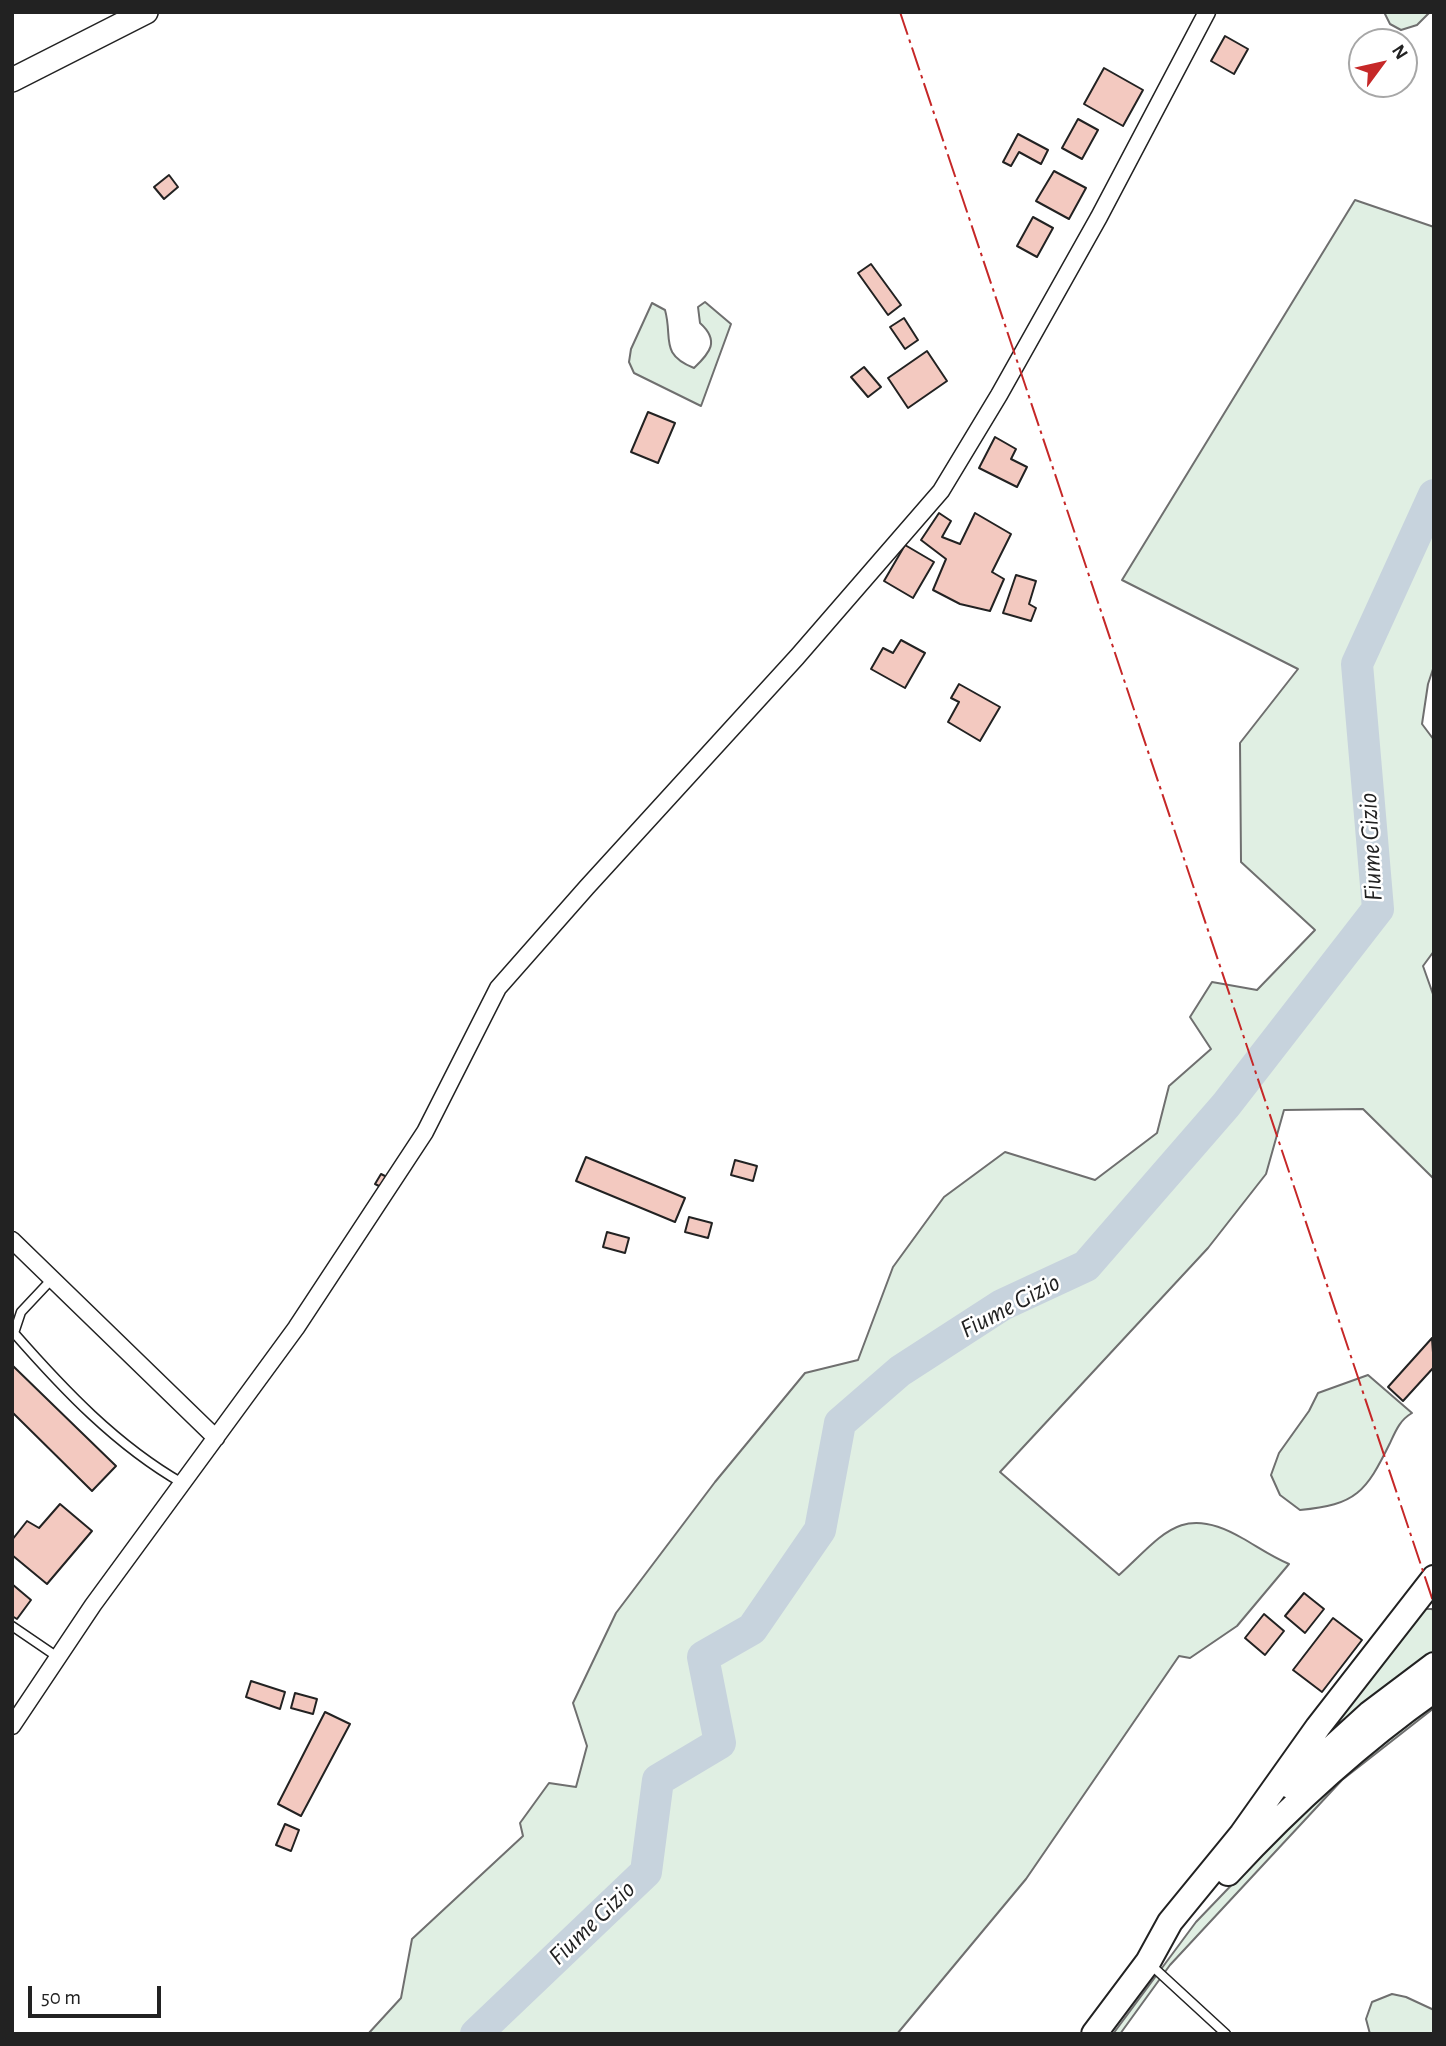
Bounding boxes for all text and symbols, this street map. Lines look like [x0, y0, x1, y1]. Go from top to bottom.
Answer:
north arrow [1348, 28, 1418, 98]
text: N [1388, 42, 1411, 63]
water label: Fiume Gizio [1353, 792, 1389, 902]
water label: Fiume Gizio [955, 1267, 1065, 1345]
water label: Fiume Gizio [542, 1874, 642, 1972]
scale bar [32, 1972, 164, 2016]
text: 50 m [41, 1987, 81, 2008]

